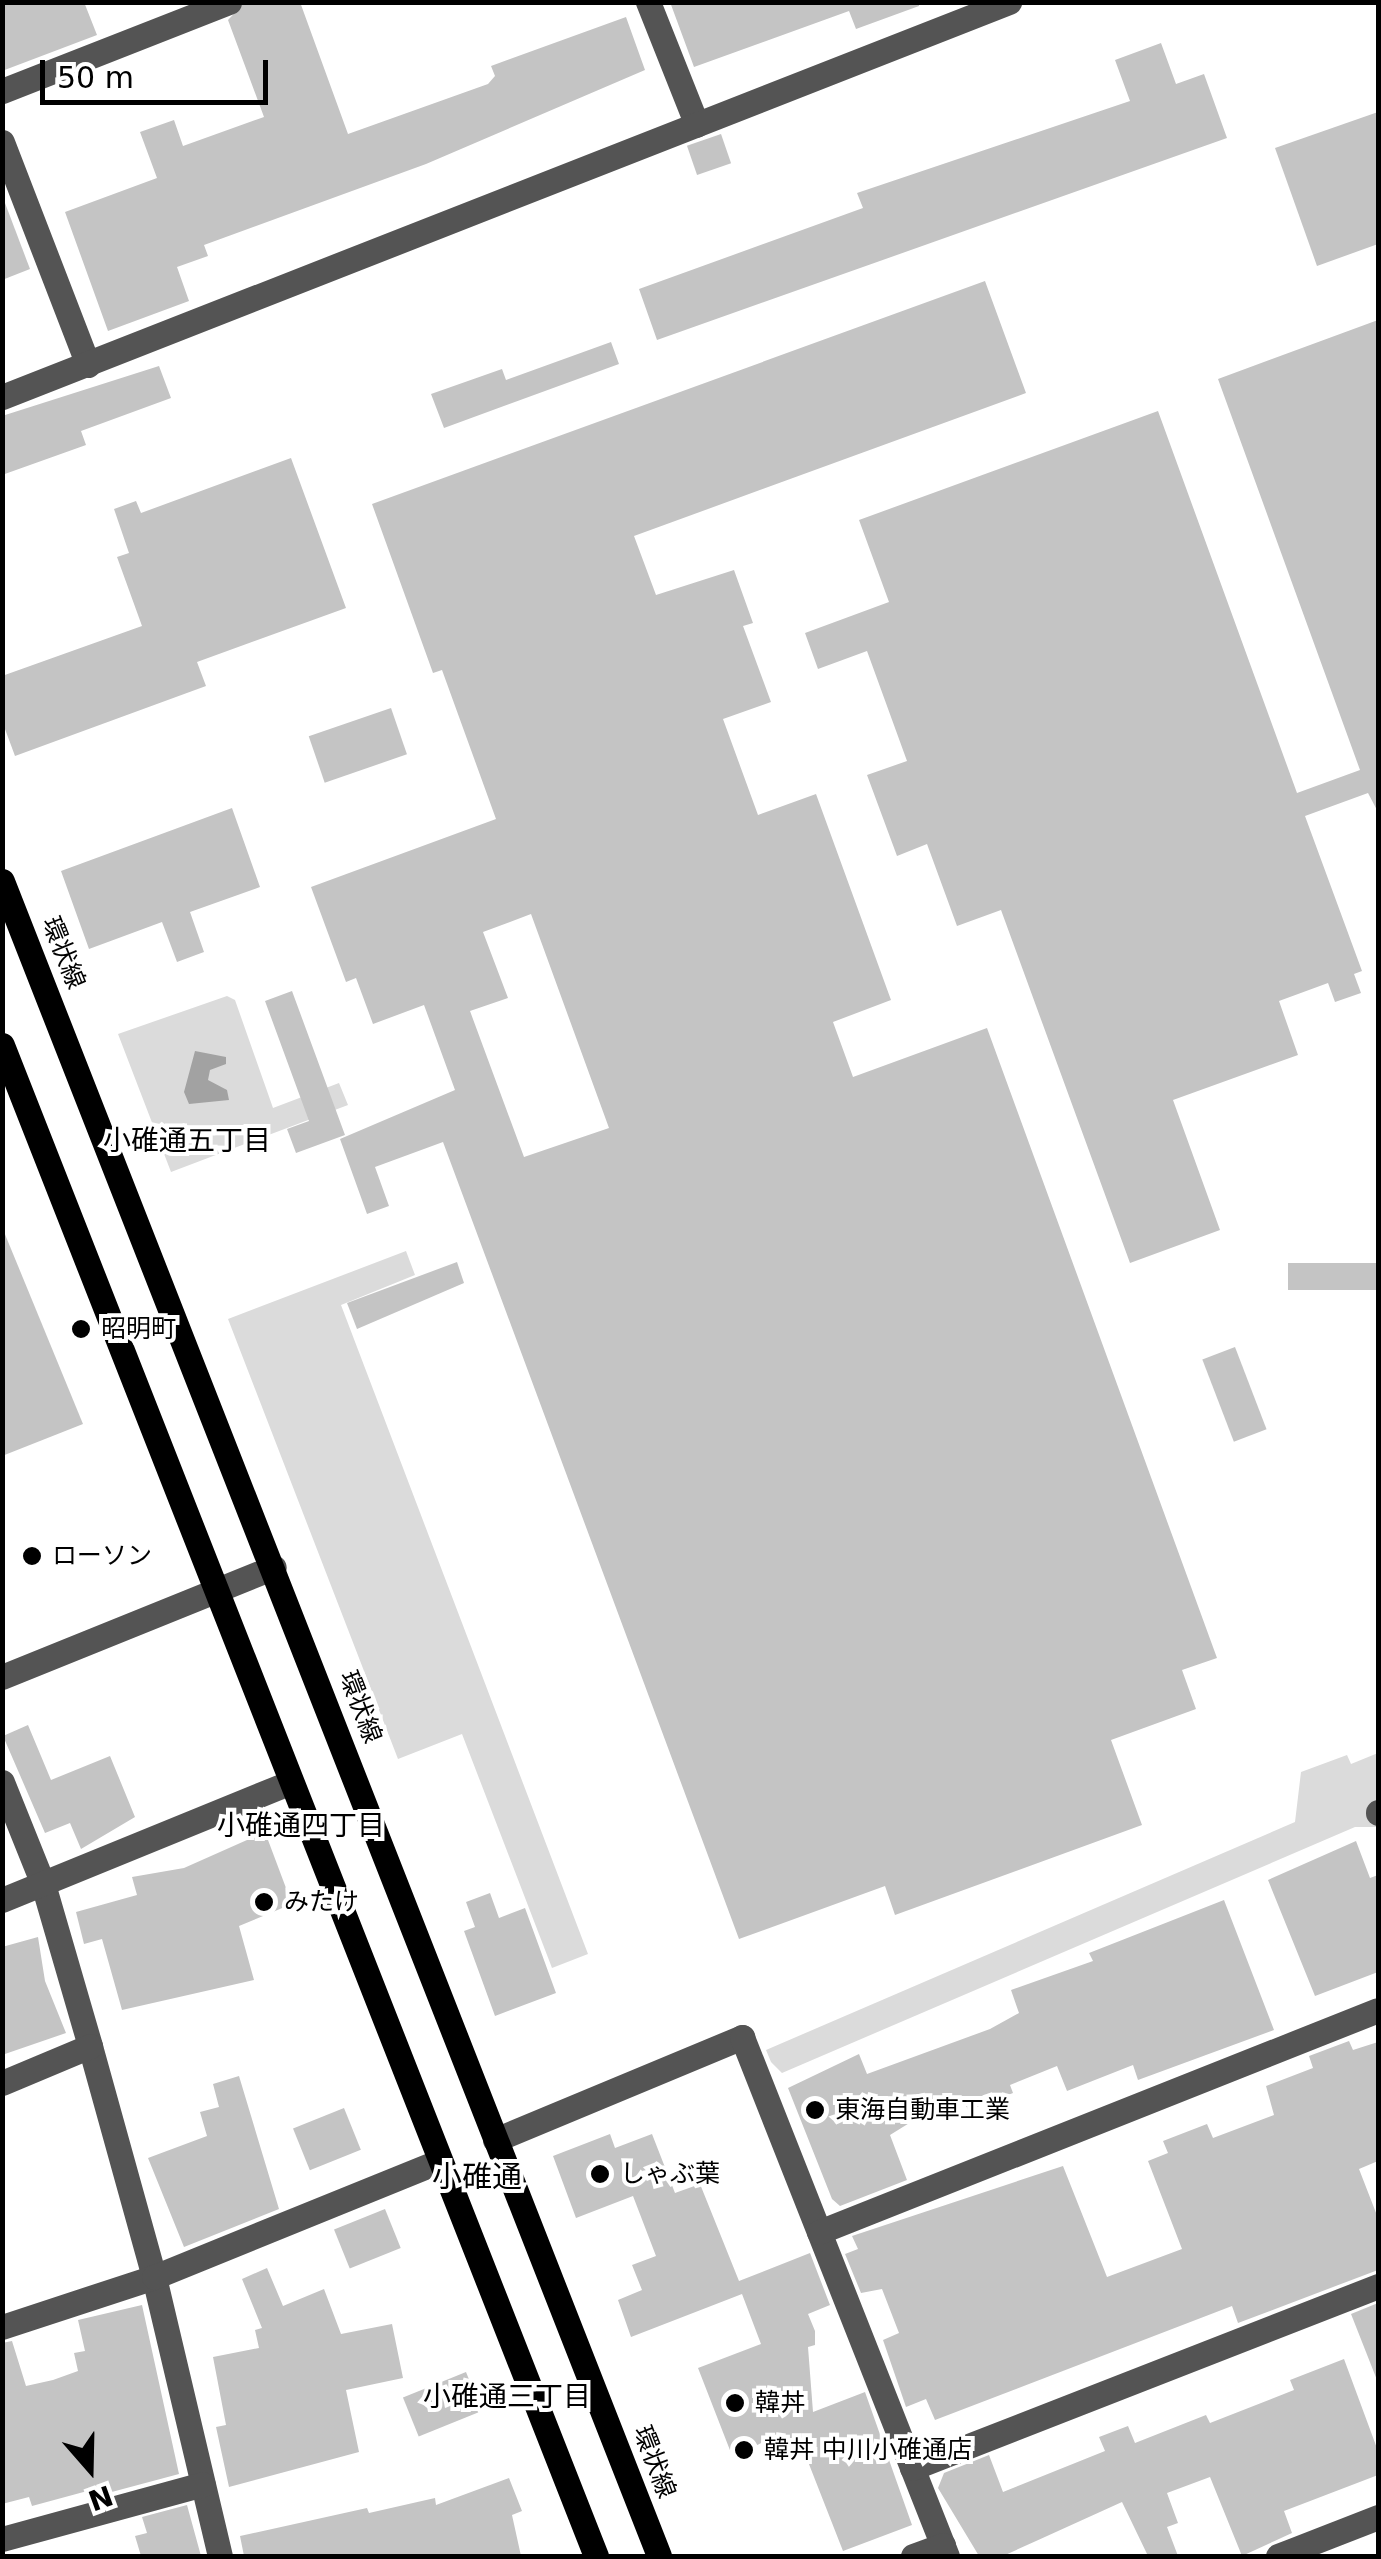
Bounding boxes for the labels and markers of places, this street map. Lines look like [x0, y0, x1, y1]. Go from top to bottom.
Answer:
place label: 昭明町 [101, 1314, 176, 1344]
marker: 昭明町 [70, 1318, 92, 1340]
place label: ローソン [52, 1541, 152, 1571]
marker: ローソン [21, 1545, 43, 1567]
place label: みたけ [284, 1887, 359, 1917]
marker: みたけ [253, 1891, 275, 1913]
place label: 東海自動車工業 [835, 2095, 1010, 2125]
marker: 東海自動車工業 [804, 2099, 826, 2121]
place label: しゃぶ葉 [620, 2159, 720, 2189]
marker: しゃぶ葉 [589, 2163, 611, 2185]
place label: 韓丼 [755, 2388, 805, 2418]
marker: 韓丼 [724, 2392, 746, 2414]
place label: 韓丼 中川小碓通店 [764, 2435, 972, 2465]
marker: 韓丼 中川小碓通店 [733, 2439, 755, 2461]

